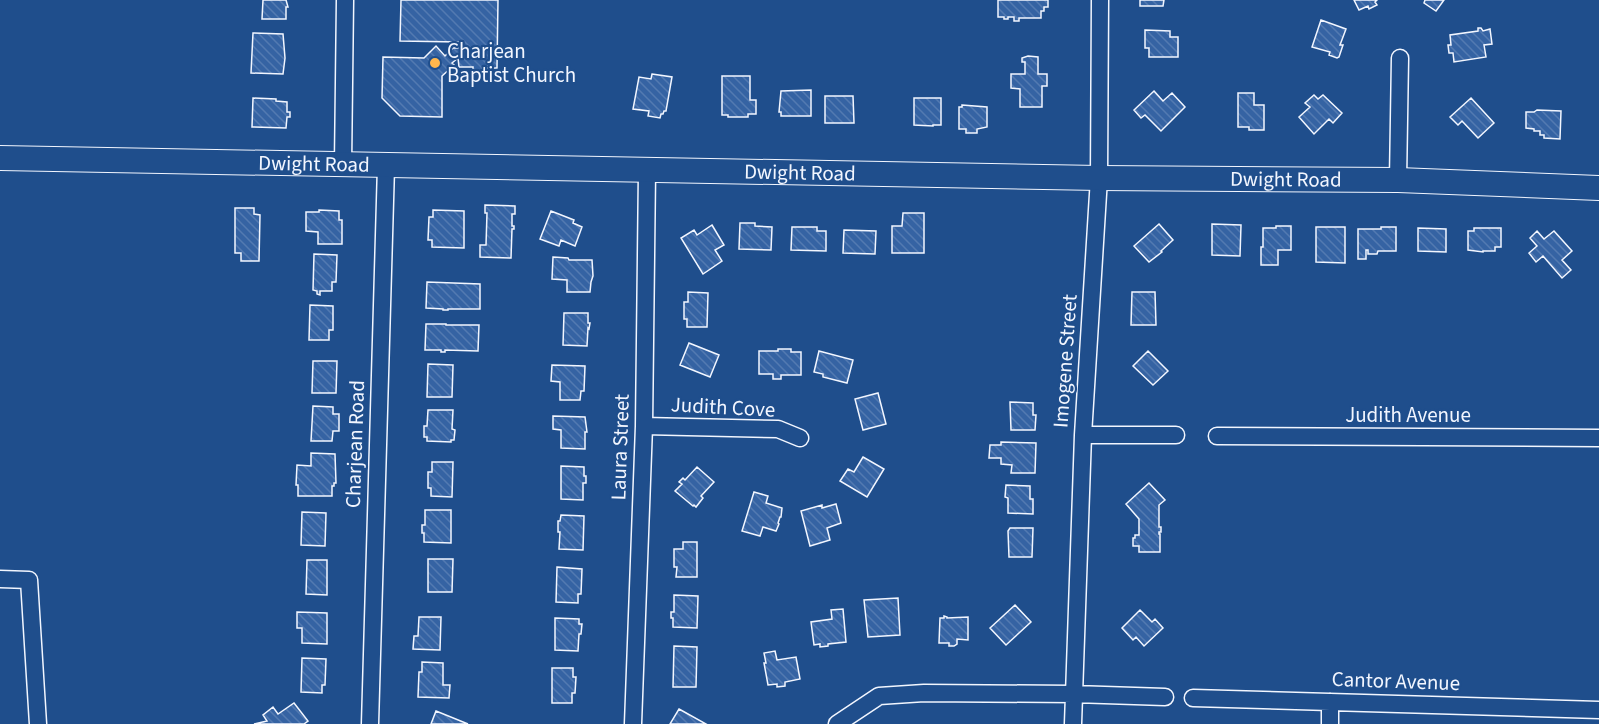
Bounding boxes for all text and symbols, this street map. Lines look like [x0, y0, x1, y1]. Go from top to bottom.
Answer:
place label: Charjean Baptist Church [447, 36, 576, 90]
marker: Charjean Baptist Church [428, 56, 442, 70]
street label: Dwight Road [258, 148, 370, 180]
street label: Dwight Road [744, 157, 856, 189]
street label: Dwight Road [1230, 164, 1342, 195]
street label: Imogene Street [1045, 293, 1085, 429]
street label: Charjean Road [338, 380, 372, 508]
street label: Judith Cove [670, 389, 776, 425]
street label: Laura Street [603, 393, 637, 501]
street label: Judith Avenue [1345, 400, 1471, 430]
street label: Cantor Avenue [1331, 664, 1461, 698]

